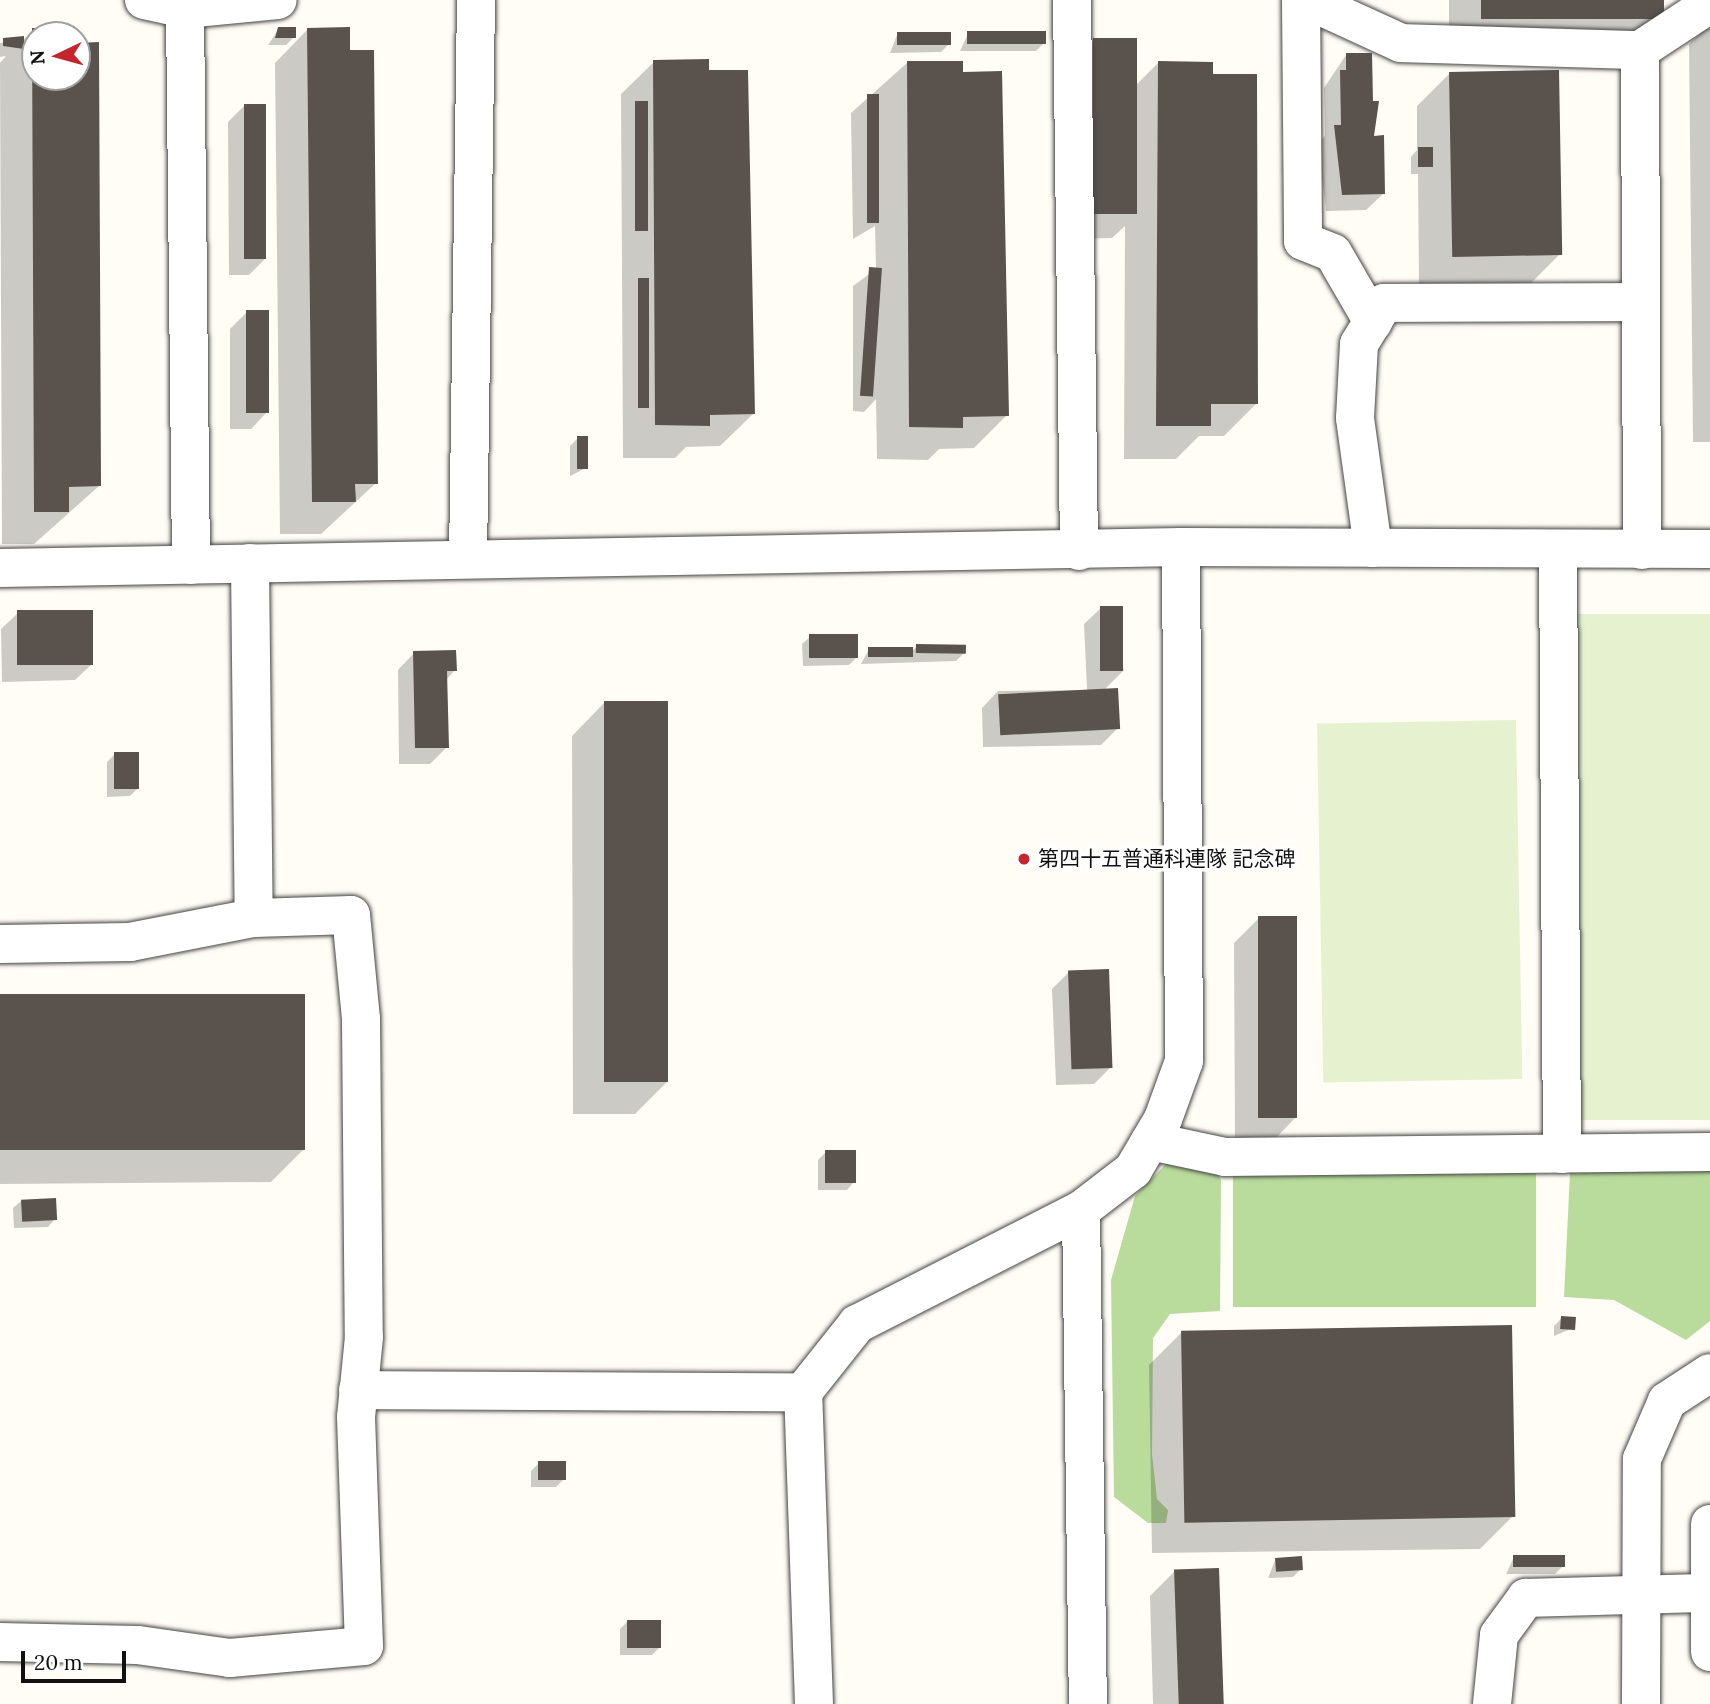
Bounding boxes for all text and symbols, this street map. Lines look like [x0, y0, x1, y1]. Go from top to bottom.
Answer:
north arrow [21, 21, 91, 91]
text: N [24, 49, 50, 66]
place label: 第四十五普通科連隊 記念碑 [1038, 846, 1296, 872]
marker: 第四十五普通科連隊 記念碑 [1016, 851, 1032, 867]
scale bar [24, 1638, 130, 1682]
text: 20 m [34, 1649, 83, 1676]

